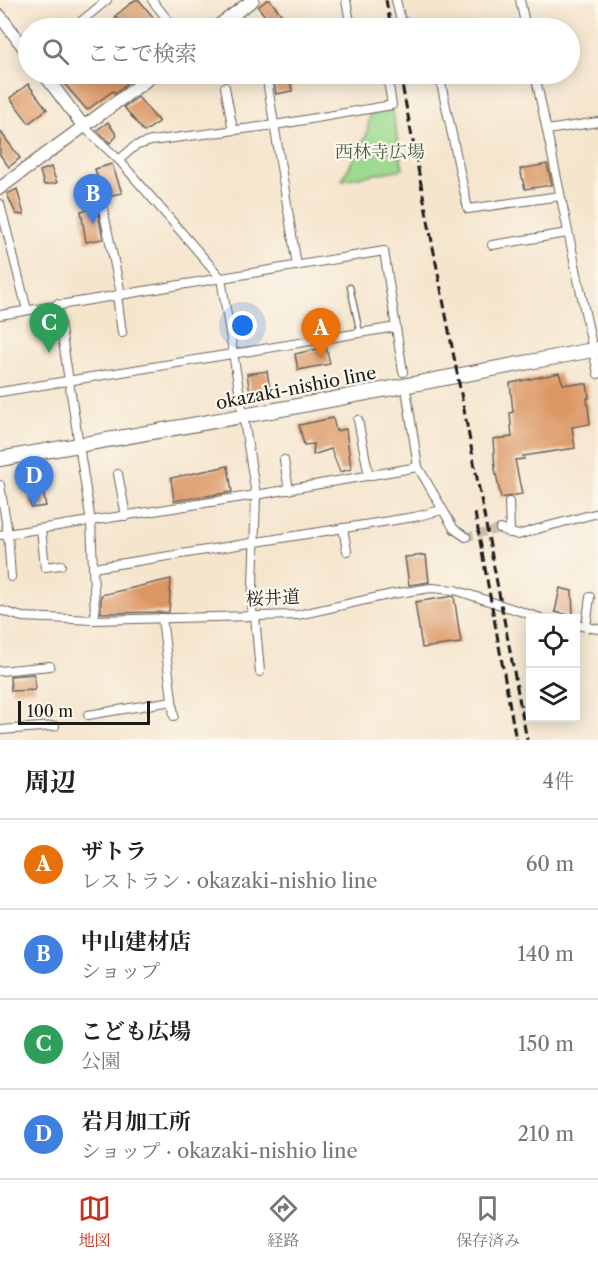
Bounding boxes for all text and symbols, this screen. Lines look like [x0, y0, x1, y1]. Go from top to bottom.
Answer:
search box [18, 18, 580, 84]
icon: search [39, 35, 72, 68]
text: ここで検索 [87, 40, 197, 67]
park label: 西林寺広場 [335, 141, 425, 163]
pin: B [74, 174, 112, 224]
pin: C [29, 304, 68, 353]
pin: A [302, 308, 340, 358]
your location [228, 311, 257, 340]
street label: okazaki-nishio line [214, 362, 378, 414]
pin: D [15, 456, 54, 506]
street label: 桜井道 [245, 586, 301, 610]
map controls [526, 614, 580, 722]
button: locate [526, 614, 580, 668]
button: layers [526, 668, 580, 722]
scale bar [18, 698, 150, 726]
text: 100 m [27, 701, 73, 721]
text: 周辺 [24, 766, 76, 798]
text: 4件 [542, 769, 574, 793]
text: ザトラ [81, 838, 147, 865]
text: A [36, 852, 51, 876]
text: 60 m [526, 852, 574, 876]
text: レストラン · okazaki-nishio line [81, 869, 378, 893]
text: 中山建材店 [81, 928, 191, 955]
text: B [36, 942, 51, 966]
text: 140 m [517, 942, 574, 966]
text: ショップ [81, 959, 161, 983]
text: こども広場 [81, 1018, 191, 1045]
text: C [35, 1032, 52, 1056]
text: 150 m [518, 1032, 574, 1056]
text: 公園 [81, 1049, 121, 1073]
text: 岩月加工所 [81, 1108, 191, 1135]
text: D [35, 1122, 52, 1146]
text: 210 m [517, 1122, 574, 1146]
text: ショップ · okazaki-nishio line [81, 1139, 358, 1163]
tab: 地図 [78, 1192, 111, 1251]
tab: 経路 [267, 1192, 300, 1251]
tab: 保存済み [456, 1192, 520, 1251]

